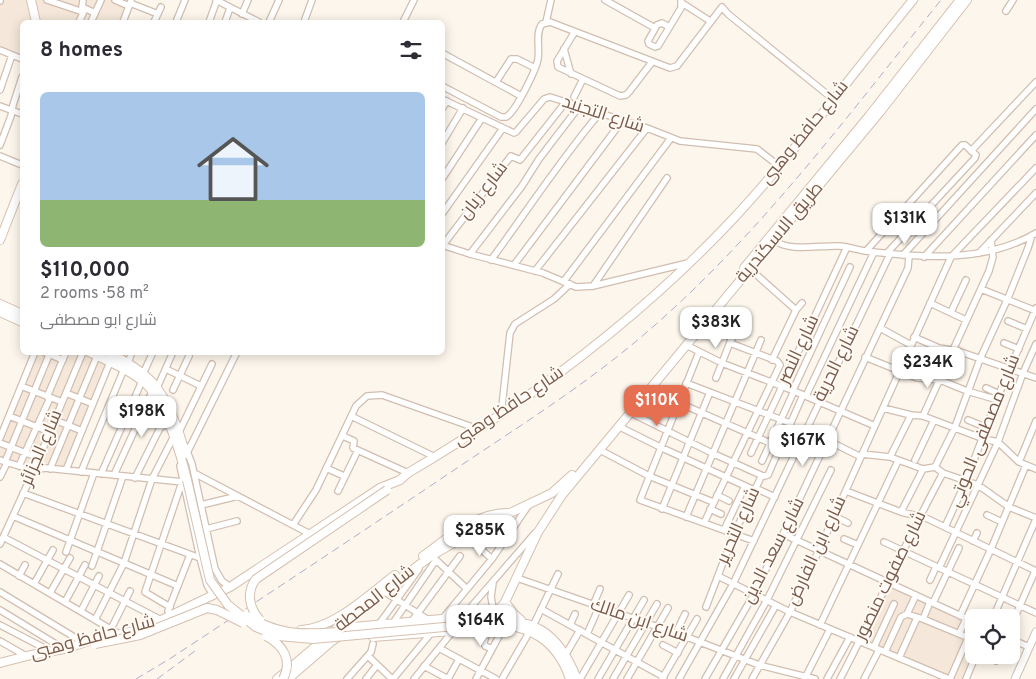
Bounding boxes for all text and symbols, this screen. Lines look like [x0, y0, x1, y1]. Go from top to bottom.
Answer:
icon: filters [397, 36, 425, 64]
text: 8 homes [40, 37, 123, 64]
street label: شارع حافظ وهبى [756, 76, 854, 190]
street label: شارع التجنيد [559, 91, 647, 139]
icon: home [188, 124, 278, 214]
street label: شارع زيان [454, 157, 514, 225]
street label: طريق الاسكندرية [731, 178, 829, 288]
pin: $131K [870, 202, 940, 245]
text: $131K [883, 209, 927, 229]
text: $110,000 [40, 257, 130, 284]
text: 2 rooms · 58 m² [40, 284, 149, 304]
pin: $383K [681, 306, 751, 349]
text: شارع ابو مصطفى [40, 311, 157, 331]
street label: شارع النصر [772, 311, 825, 389]
text: $383K [691, 313, 741, 333]
street label: شارع الحرية [809, 322, 865, 406]
pin: $234K [893, 346, 963, 389]
street label: شارع مصطفى الحوتي [944, 351, 1027, 511]
text: $234K [903, 353, 953, 373]
street label: شارع حافظ وهبى [449, 362, 569, 452]
pin: $110K [622, 384, 692, 427]
text: $110K [635, 391, 679, 411]
pin: $198K [107, 396, 177, 438]
text: $198K [118, 402, 166, 422]
street label: شارع الجزائر [15, 407, 68, 490]
pin: $167K [768, 424, 838, 467]
text: $167K [780, 431, 826, 451]
street label: شارع التحرير [711, 484, 766, 569]
street label: شارع ابن الفارض [782, 493, 852, 609]
street label: شارع سعد الدين [737, 494, 811, 608]
street label: شارع صفوت منصور [849, 507, 932, 646]
pin: $285K [445, 514, 515, 557]
text: $285K [455, 521, 505, 541]
street label: شارع المحطة [330, 560, 420, 638]
street label: شارع ابن مالك [587, 594, 691, 648]
pin: $164K [446, 604, 516, 647]
map controls [965, 609, 1020, 664]
button: locate [965, 609, 1020, 664]
street label: شارع حافظ وهبى [28, 610, 158, 666]
text: $164K [457, 611, 505, 631]

